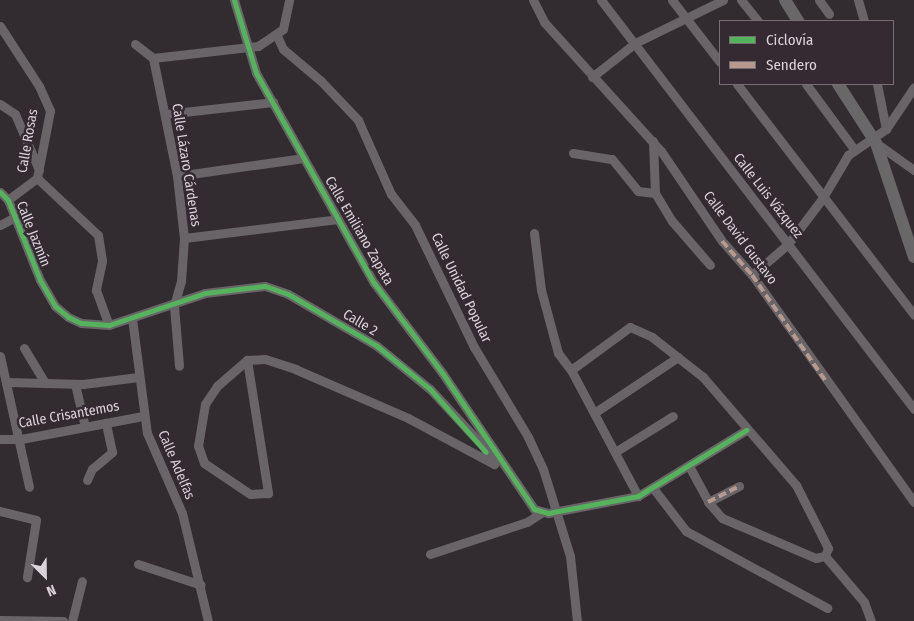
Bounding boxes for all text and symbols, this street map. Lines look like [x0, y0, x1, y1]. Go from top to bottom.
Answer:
legend [719, 20, 894, 85]
text: Ciclovía [766, 31, 813, 49]
text: Sendero [766, 56, 817, 74]
street label: Calle Lázaro Cárdenas [168, 102, 204, 228]
street label: Calle Rosas [14, 108, 42, 174]
street label: Calle Luis Vázquez [730, 150, 806, 242]
street label: Calle Emiliano Zapata [321, 174, 397, 288]
street label: Calle David Gustavo [699, 188, 781, 288]
street label: Calle Jazmín [12, 199, 54, 269]
street label: Calle Unidad Popular [427, 230, 495, 346]
street label: Calle 2 [340, 306, 380, 340]
street label: Calle Crisantemos [17, 398, 121, 432]
street label: Calle Adelfas [154, 428, 198, 502]
north arrow [20, 551, 70, 601]
text: N [44, 581, 58, 600]

